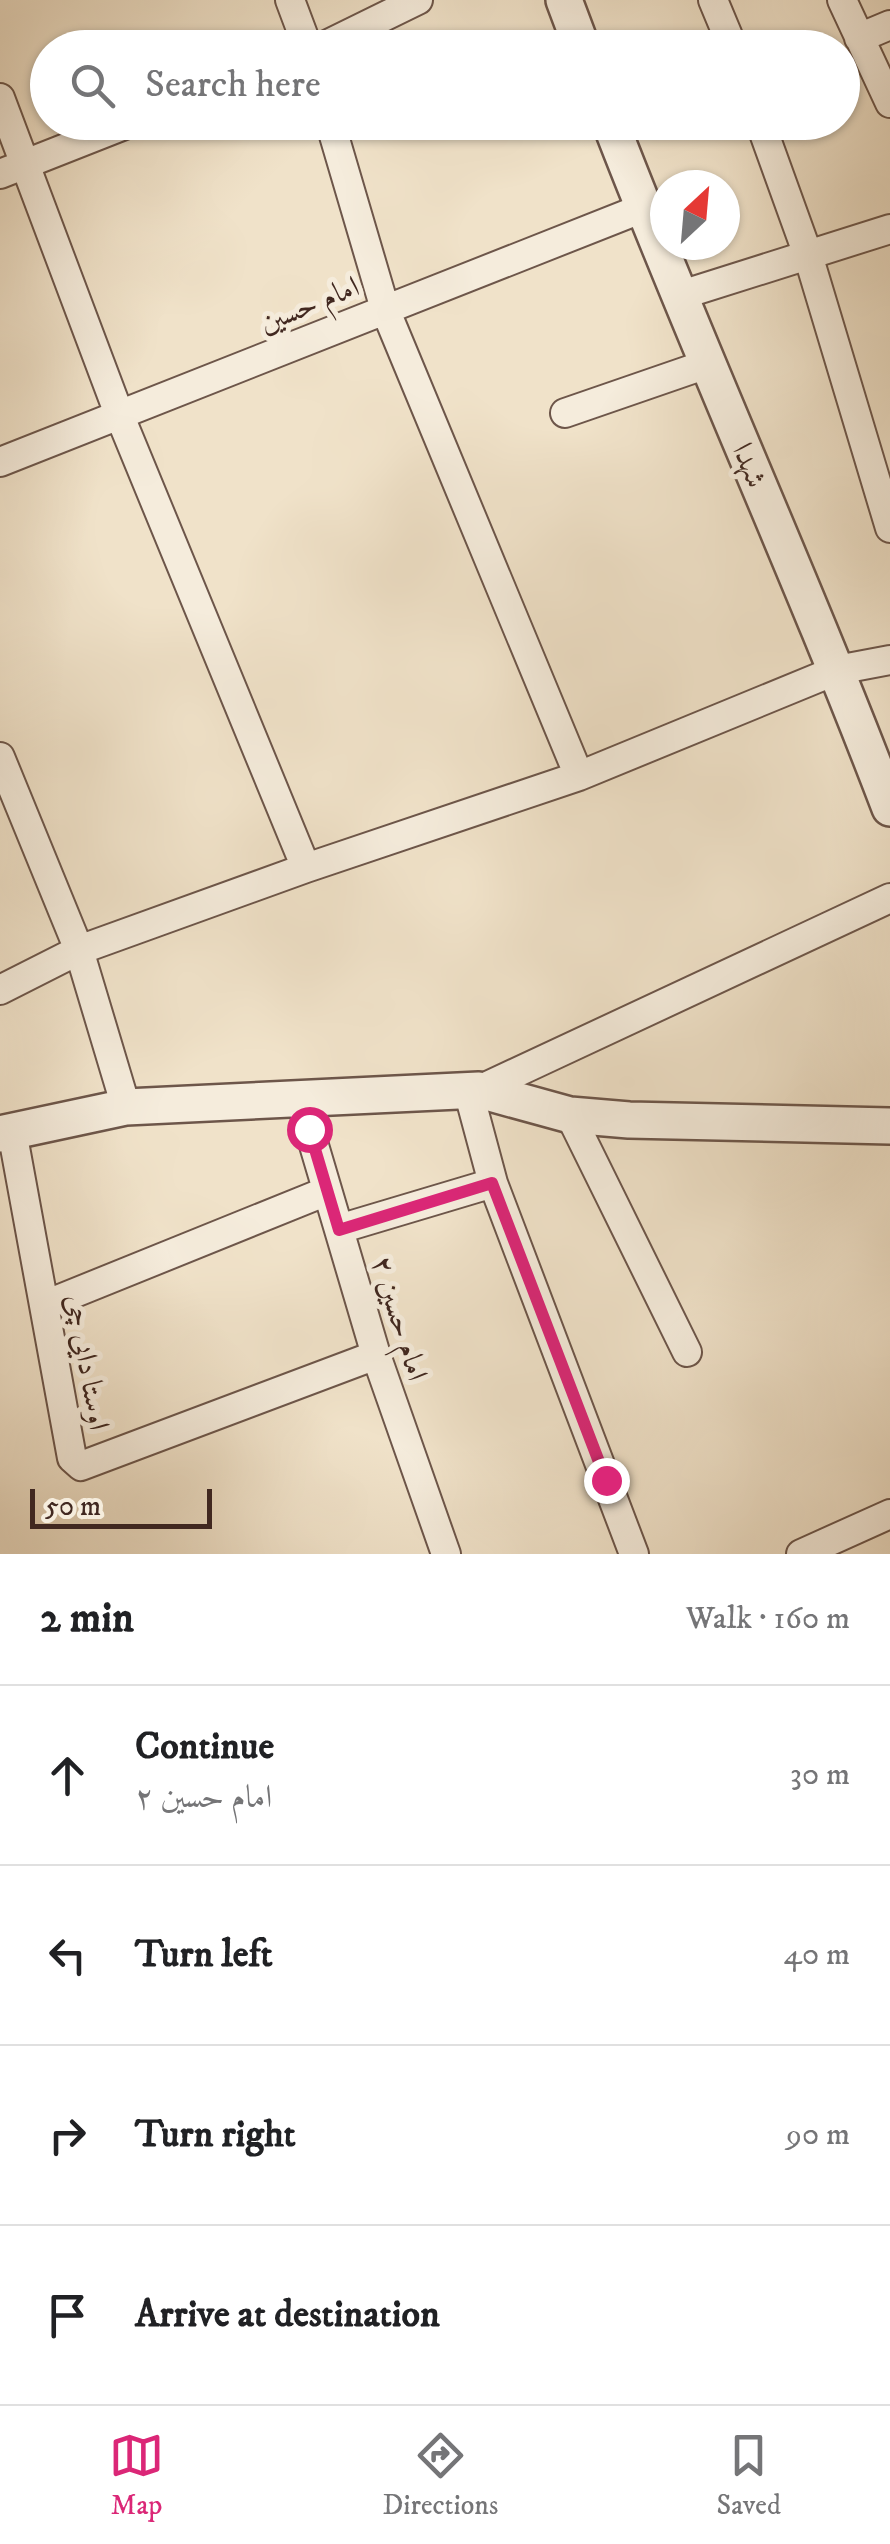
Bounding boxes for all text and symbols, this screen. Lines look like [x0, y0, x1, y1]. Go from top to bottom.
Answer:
search box [30, 30, 860, 140]
icon: search [65, 58, 120, 113]
text: Search here [145, 61, 321, 109]
north arrow [650, 170, 740, 260]
street label: امام حسین [254, 269, 367, 348]
street label: شهدا [723, 438, 774, 493]
route start [287, 1107, 333, 1153]
street label: امام حسین ۲ [356, 1252, 435, 1387]
street label: اوستا دایی چی [56, 1291, 117, 1433]
route end [584, 1458, 630, 1504]
scale bar [30, 1484, 212, 1528]
text: 50 m [45, 1489, 101, 1524]
text: 2 min [40, 1593, 134, 1645]
text: Walk · 160 m [686, 1599, 850, 1639]
text: Continue [135, 1723, 274, 1771]
icon: ahead [40, 1748, 95, 1803]
text: 30 m [790, 1755, 850, 1795]
text: امام حسین ۲ [135, 1778, 272, 1818]
icon: left [40, 1928, 95, 1983]
text: Turn left [135, 1931, 273, 1979]
text: 40 m [783, 1935, 850, 1975]
icon: right [40, 2108, 95, 2163]
text: Turn right [135, 2111, 296, 2159]
text: 90 m [786, 2115, 850, 2155]
icon: arrive [40, 2288, 95, 2343]
text: Arrive at destination [135, 2291, 440, 2339]
tab: Map [109, 2428, 164, 2523]
tab: Directions [382, 2428, 498, 2523]
tab: Saved [717, 2428, 781, 2523]

